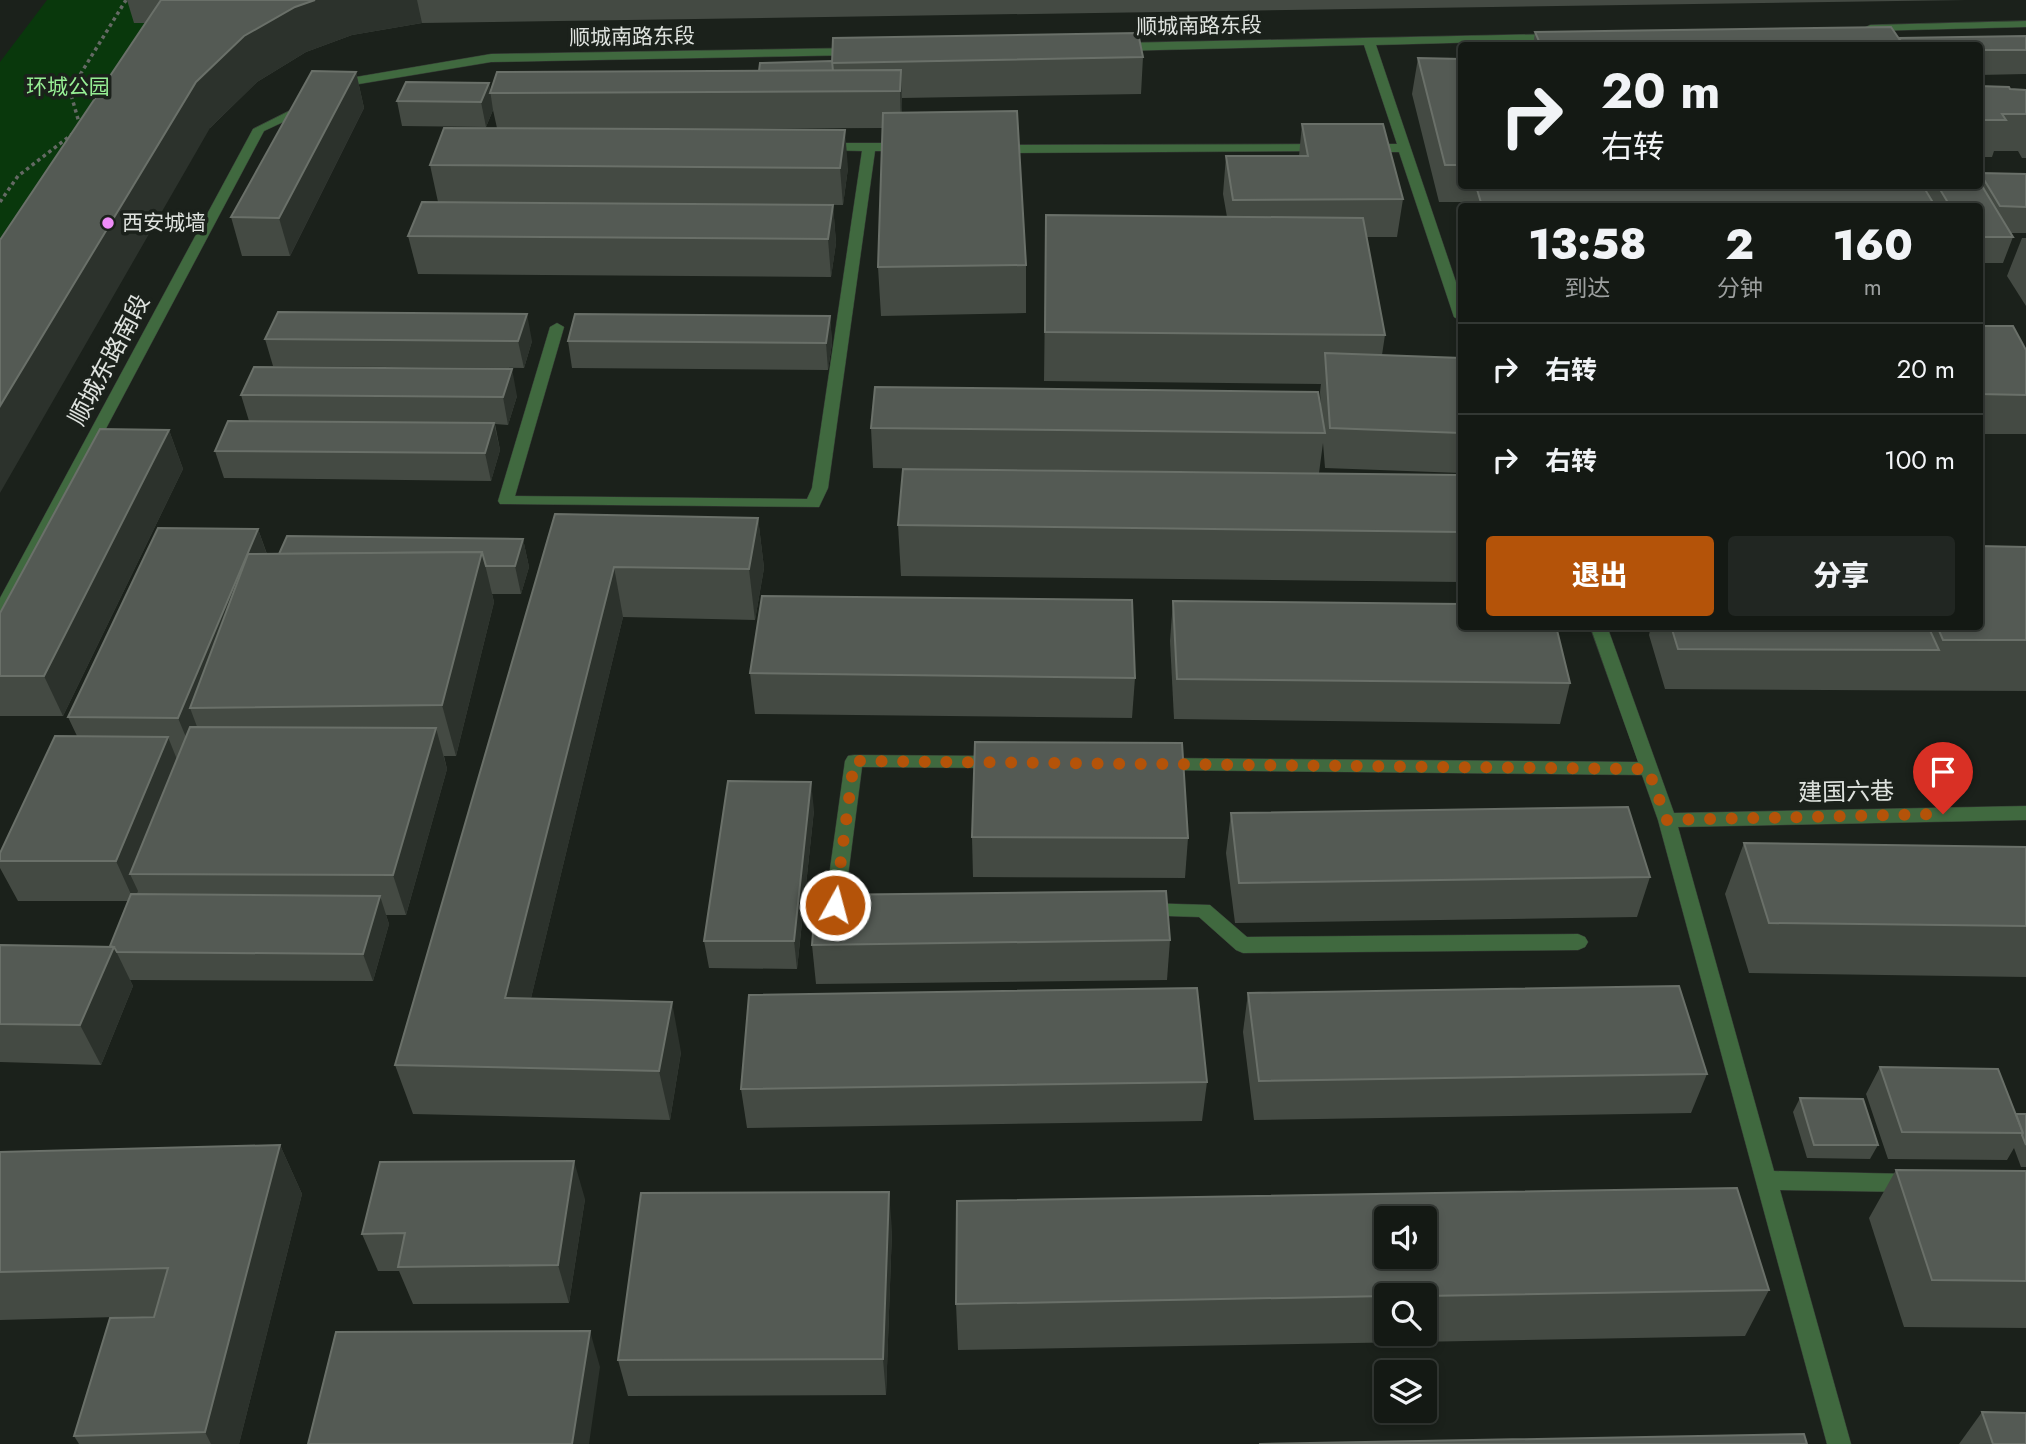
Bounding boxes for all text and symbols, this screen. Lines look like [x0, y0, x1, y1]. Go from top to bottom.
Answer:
street label: 顺城南路东段 [1136, 10, 1262, 42]
street label: 顺城南路东段 [569, 21, 695, 53]
text: 20 m [1601, 56, 1720, 126]
icon: right [1486, 70, 1577, 161]
park label: 环城公园 [26, 72, 110, 102]
text: 右转 [1601, 124, 1665, 170]
place label: 西安城墙 [122, 208, 206, 238]
text: 13:58 [1528, 214, 1647, 275]
text: 2 [1725, 214, 1754, 275]
marker: 西安城墙 [100, 215, 116, 231]
text: 160 [1833, 215, 1913, 276]
text: m [1864, 270, 1882, 304]
text: 到达 [1564, 271, 1610, 305]
text: 分钟 [1717, 271, 1763, 305]
street label: 顺城东路南段 [59, 288, 158, 432]
icon: right [1486, 350, 1524, 388]
text: 20 m [1897, 350, 1955, 388]
text: 右转 [1545, 351, 1597, 389]
icon: right [1486, 441, 1524, 479]
text: 100 m [1884, 441, 1955, 479]
text: 右转 [1545, 442, 1597, 480]
button: 退出 [1486, 536, 1714, 616]
button: 分享 [1728, 536, 1955, 616]
pin [1913, 742, 1973, 814]
icon: arrive [1924, 753, 1962, 791]
street label: 建国六巷 [1798, 773, 1894, 810]
position arrow [798, 868, 872, 942]
map controls [1374, 1206, 1437, 1423]
button: sound [1374, 1206, 1437, 1269]
button: search [1374, 1283, 1437, 1346]
button: layers [1374, 1360, 1437, 1423]

